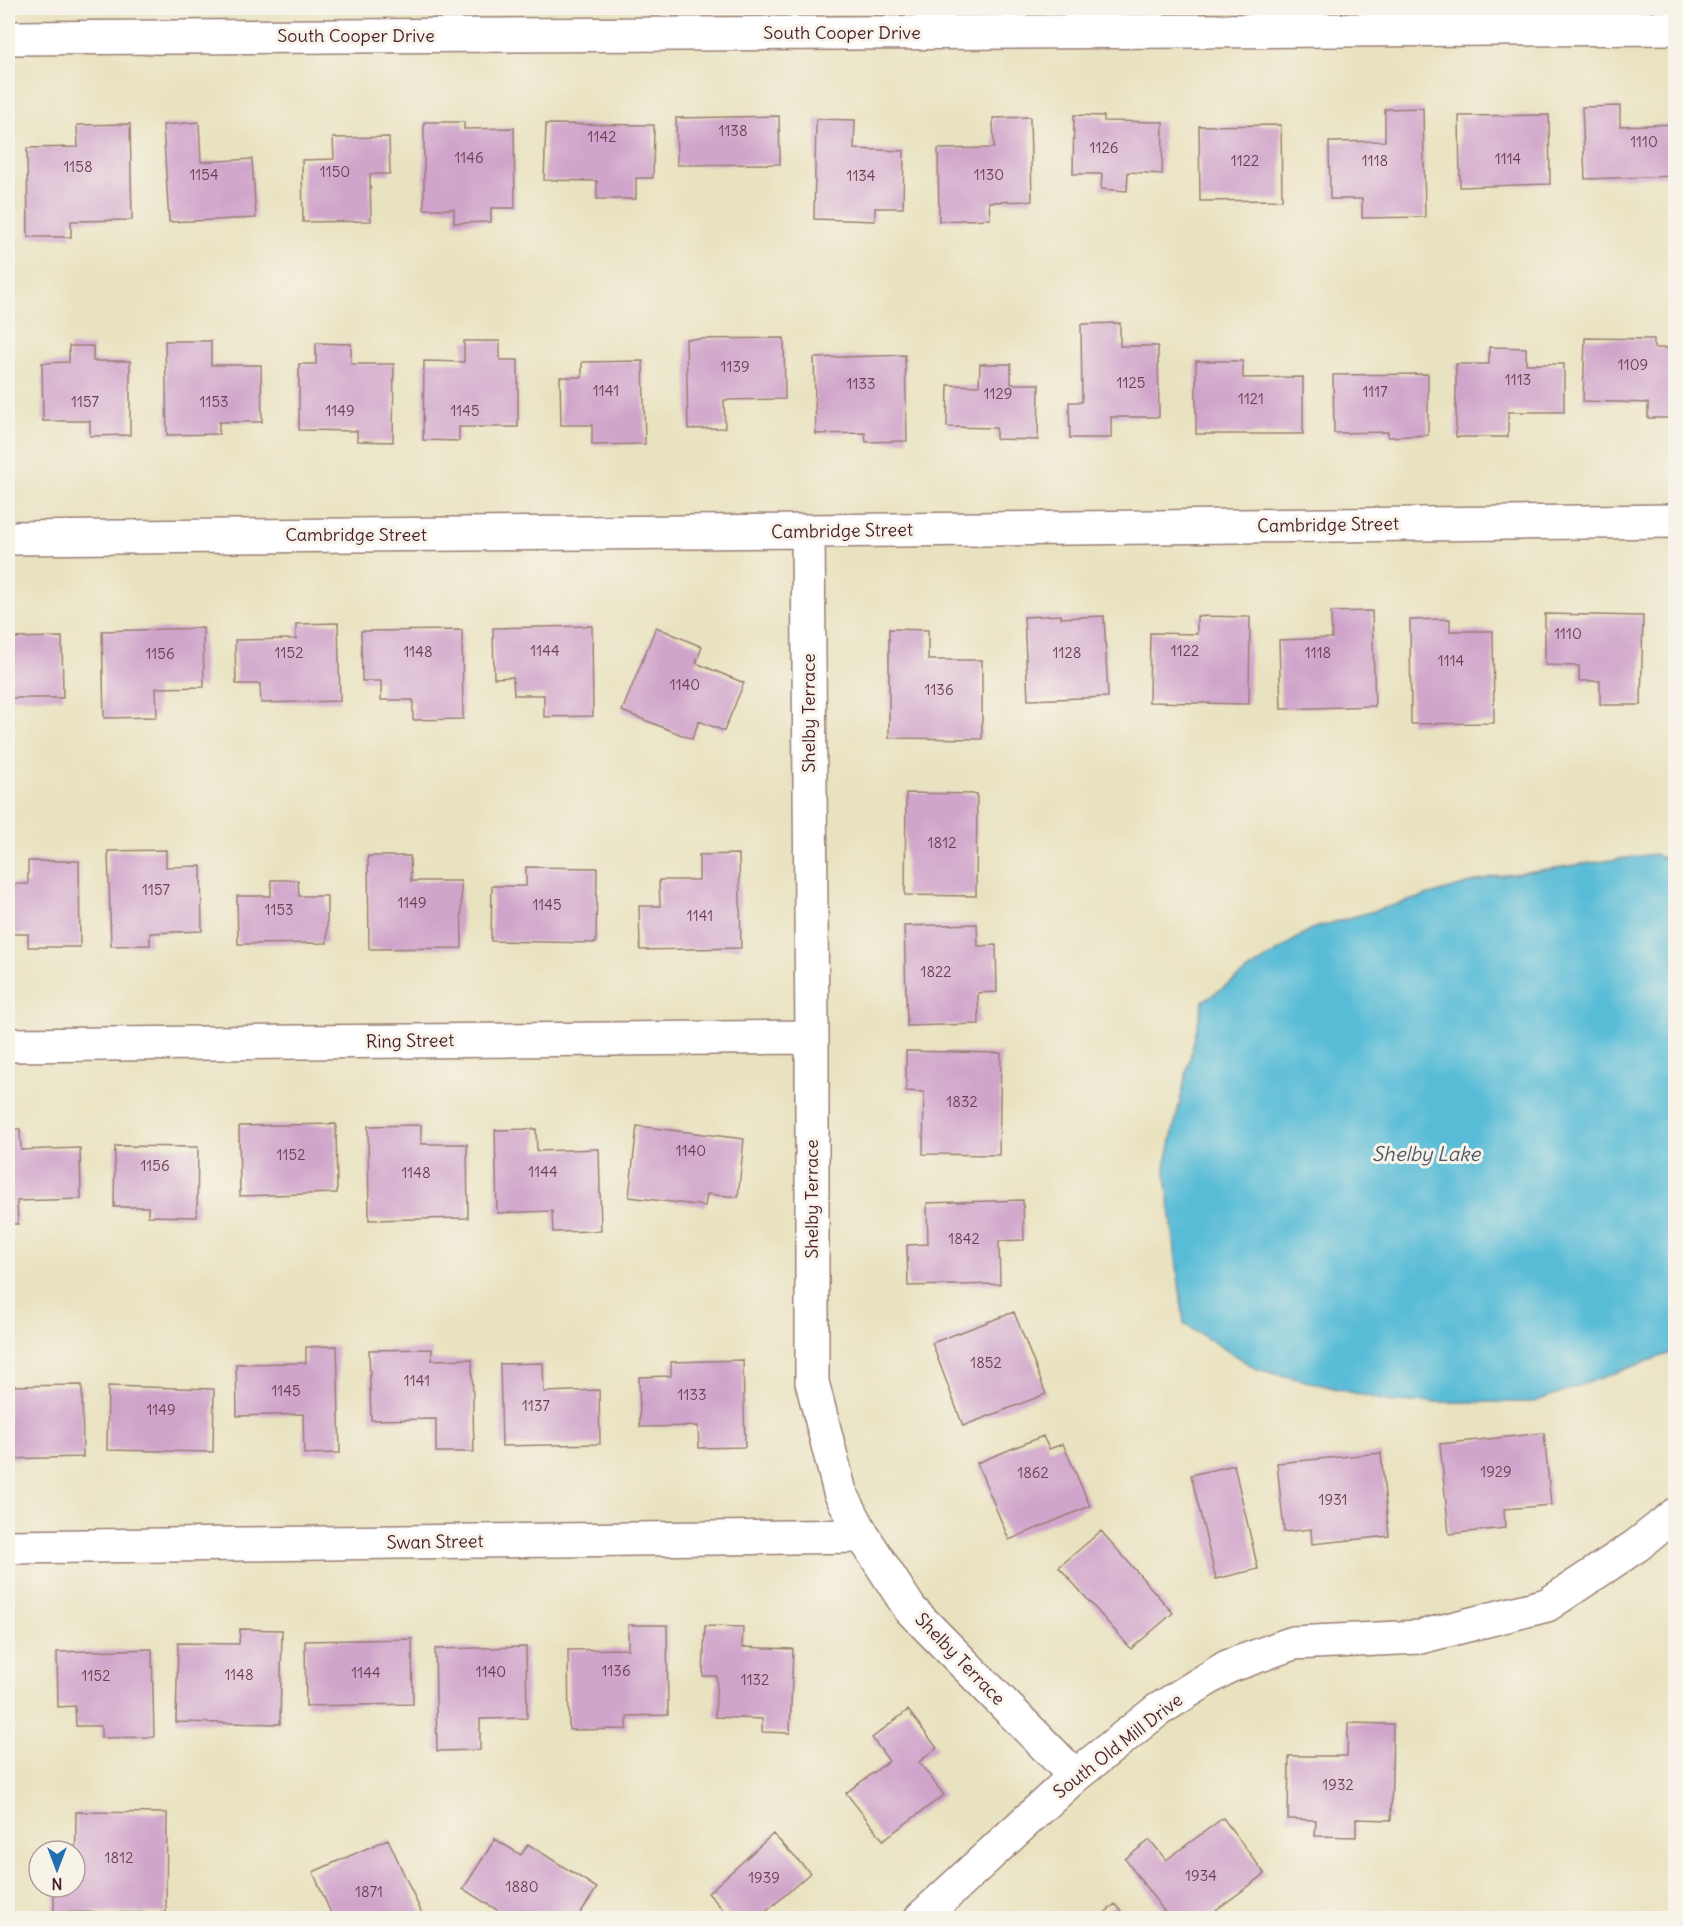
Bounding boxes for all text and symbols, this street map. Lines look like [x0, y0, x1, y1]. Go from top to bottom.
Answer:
street label: South Cooper Drive [763, 21, 921, 44]
street label: South Cooper Drive [277, 24, 435, 47]
house number: 1138 [718, 121, 748, 140]
house number: 1142 [588, 127, 616, 146]
house number: 1110 [1630, 132, 1658, 151]
house number: 1126 [1090, 138, 1118, 157]
house number: 1146 [454, 148, 484, 167]
house number: 1114 [1495, 149, 1522, 168]
house number: 1122 [1231, 151, 1259, 170]
house number: 1118 [1362, 151, 1388, 170]
house number: 1158 [63, 157, 93, 176]
house number: 1150 [320, 162, 350, 181]
house number: 1154 [189, 165, 219, 184]
house number: 1130 [974, 165, 1004, 184]
house number: 1134 [846, 166, 876, 185]
house number: 1109 [1618, 355, 1648, 374]
house number: 1139 [720, 357, 750, 376]
house number: 1113 [1505, 370, 1531, 389]
house number: 1125 [1117, 373, 1145, 392]
house number: 1133 [847, 374, 875, 393]
house number: 1141 [593, 381, 619, 400]
house number: 1117 [1362, 382, 1388, 401]
house number: 1129 [984, 384, 1012, 403]
house number: 1121 [1238, 389, 1264, 408]
house number: 1157 [71, 392, 99, 411]
house number: 1153 [199, 392, 229, 411]
house number: 1149 [325, 401, 355, 420]
house number: 1145 [450, 401, 480, 420]
street label: Cambridge Street [1257, 512, 1399, 537]
street label: Cambridge Street [771, 518, 913, 543]
street label: Cambridge Street [285, 523, 427, 546]
house number: 1110 [1554, 624, 1582, 643]
house number: 1144 [530, 641, 560, 660]
house number: 1122 [1171, 641, 1199, 660]
house number: 1148 [403, 642, 433, 661]
house number: 1152 [275, 643, 303, 662]
house number: 1128 [1053, 643, 1081, 662]
house number: 1118 [1305, 643, 1331, 662]
house number: 1156 [145, 644, 175, 663]
house number: 1114 [1438, 651, 1465, 670]
street label: Shelby Terrace [797, 653, 820, 773]
house number: 1140 [670, 675, 700, 694]
house number: 1136 [924, 680, 954, 699]
house number: 1812 [928, 833, 956, 852]
house number: 1157 [142, 880, 170, 899]
house number: 1149 [397, 893, 427, 912]
house number: 1145 [532, 895, 562, 914]
house number: 1153 [264, 900, 294, 919]
house number: 1141 [687, 906, 713, 925]
house number: 1822 [920, 962, 952, 981]
street label: Ring Street [366, 1028, 454, 1053]
house number: 1832 [946, 1092, 978, 1111]
street label: Shelby Terrace [800, 1139, 823, 1259]
house number: 1140 [676, 1141, 706, 1160]
water label: Shelby Lake [1372, 1141, 1481, 1166]
house number: 1152 [277, 1145, 305, 1164]
house number: 1156 [140, 1156, 170, 1175]
house number: 1144 [528, 1162, 558, 1181]
house number: 1148 [401, 1163, 431, 1182]
house number: 1842 [948, 1229, 980, 1248]
house number: 1852 [970, 1353, 1002, 1372]
house number: 1141 [404, 1371, 430, 1390]
house number: 1145 [271, 1381, 301, 1400]
house number: 1133 [678, 1385, 706, 1404]
house number: 1137 [522, 1396, 550, 1415]
house number: 1149 [146, 1400, 176, 1419]
house number: 1929 [1480, 1462, 1512, 1481]
house number: 1862 [1017, 1463, 1049, 1482]
house number: 1931 [1319, 1490, 1347, 1509]
street label: Swan Street [386, 1529, 484, 1554]
street label: Shelby Terrace [911, 1608, 1010, 1710]
house number: 1136 [601, 1661, 631, 1680]
house number: 1140 [476, 1662, 506, 1681]
house number: 1144 [351, 1663, 381, 1682]
house number: 1148 [224, 1665, 254, 1684]
house number: 1152 [82, 1666, 110, 1685]
house number: 1132 [741, 1670, 769, 1689]
street label: South Old Mill Drive [1048, 1688, 1187, 1803]
house number: 1932 [1322, 1775, 1354, 1794]
north arrow [27, 1839, 87, 1899]
house number: 1812 [105, 1848, 133, 1867]
house number: 1934 [1185, 1866, 1217, 1885]
house number: 1939 [748, 1868, 780, 1887]
text: N [51, 1874, 63, 1894]
house number: 1880 [505, 1877, 539, 1896]
house number: 1871 [355, 1882, 383, 1901]

